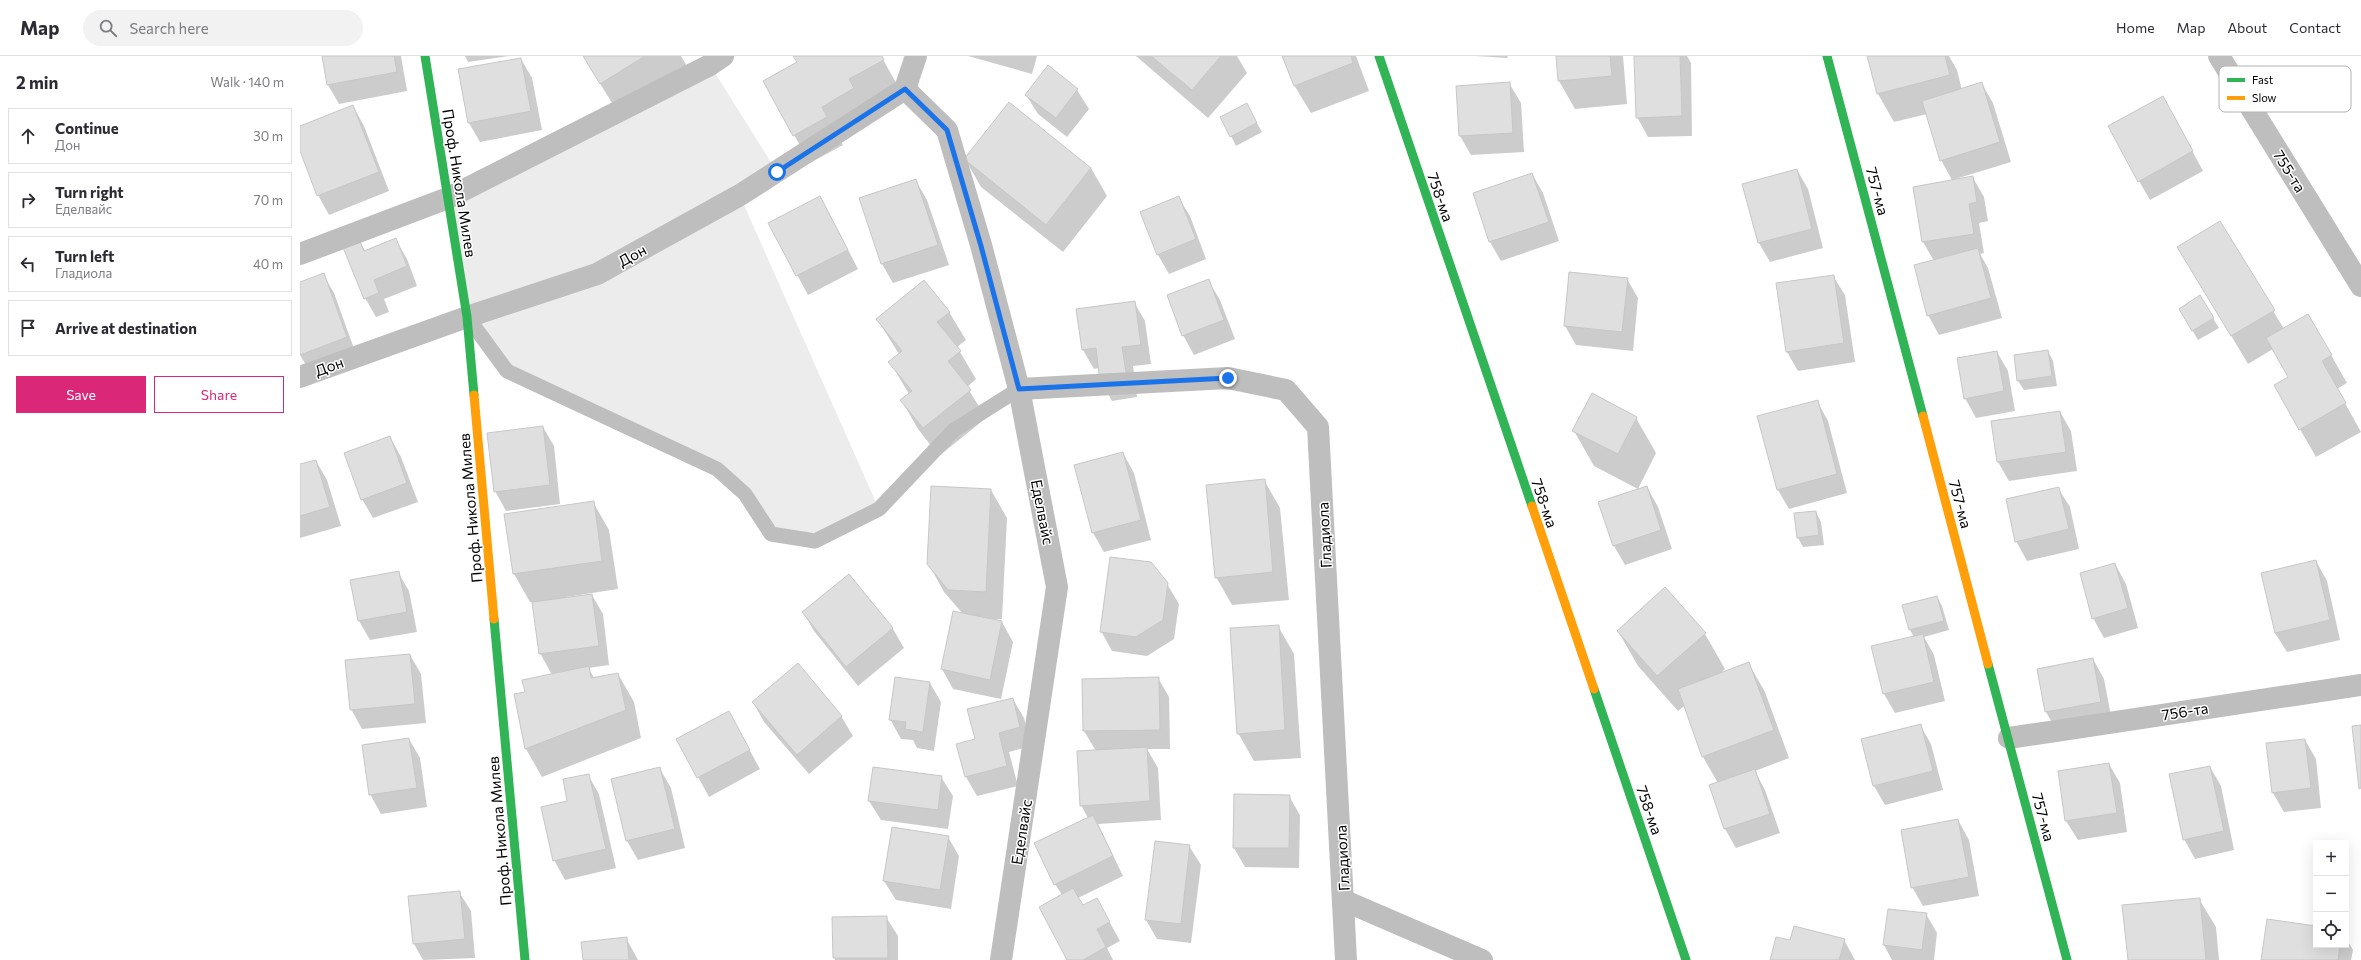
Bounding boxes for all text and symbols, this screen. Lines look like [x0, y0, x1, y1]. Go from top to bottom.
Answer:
search box [83, 10, 363, 46]
text: Map [20, 16, 59, 39]
icon: search [97, 17, 119, 39]
text: Search here [129, 19, 209, 37]
text: Home [2116, 19, 2155, 36]
text: Map [2177, 19, 2205, 36]
text: About [2227, 19, 2267, 36]
text: Contact [2289, 19, 2341, 36]
legend [2219, 66, 2351, 112]
text: 2 min [16, 72, 58, 93]
text: Fast [2252, 73, 2274, 86]
text: Walk · 140 m [211, 74, 284, 90]
text: Slow [2252, 91, 2277, 104]
street label: Проф. Никола Милев [439, 108, 481, 259]
text: Continue [55, 119, 119, 137]
icon: ahead [17, 125, 39, 147]
text: 30 m [253, 128, 283, 144]
text: Дон [55, 137, 80, 153]
street label: 755-та [2270, 147, 2310, 195]
route start [768, 163, 786, 181]
street label: 757-ма [1863, 165, 1893, 217]
street label: 758-ма [1424, 170, 1458, 224]
text: Turn right [55, 183, 124, 201]
icon: right [17, 189, 39, 211]
text: 70 m [254, 192, 283, 208]
text: Еделвайс [55, 201, 112, 217]
street label: Дон [615, 240, 649, 270]
text: Turn left [55, 247, 114, 265]
icon: left [17, 253, 39, 275]
text: 40 m [253, 256, 283, 272]
text: Гладиола [55, 265, 112, 281]
icon: arrive [17, 317, 39, 339]
text: Arrive at destination [55, 319, 197, 337]
street label: Дон [312, 353, 346, 379]
route end [1219, 369, 1237, 387]
button: Save [16, 376, 146, 413]
button: Share [154, 376, 284, 413]
street label: Проф. Никола Милев [454, 432, 486, 583]
street label: 758-ма [1528, 476, 1562, 530]
street label: Еделвайс [1028, 478, 1058, 546]
street label: 757-ма [1946, 478, 1976, 530]
street label: Гладиола [1313, 502, 1335, 568]
street label: 756-та [2160, 698, 2210, 724]
street label: Проф. Никола Милев [483, 755, 515, 906]
street label: 758-ма [1633, 783, 1667, 837]
street label: 757-ма [2029, 791, 2059, 843]
street label: Еделвайс [1007, 798, 1035, 866]
street label: Гладиола [1331, 825, 1353, 891]
map controls [2313, 840, 2349, 948]
button: + [2313, 840, 2349, 876]
button: − [2313, 876, 2349, 912]
button: locate [2313, 912, 2349, 948]

